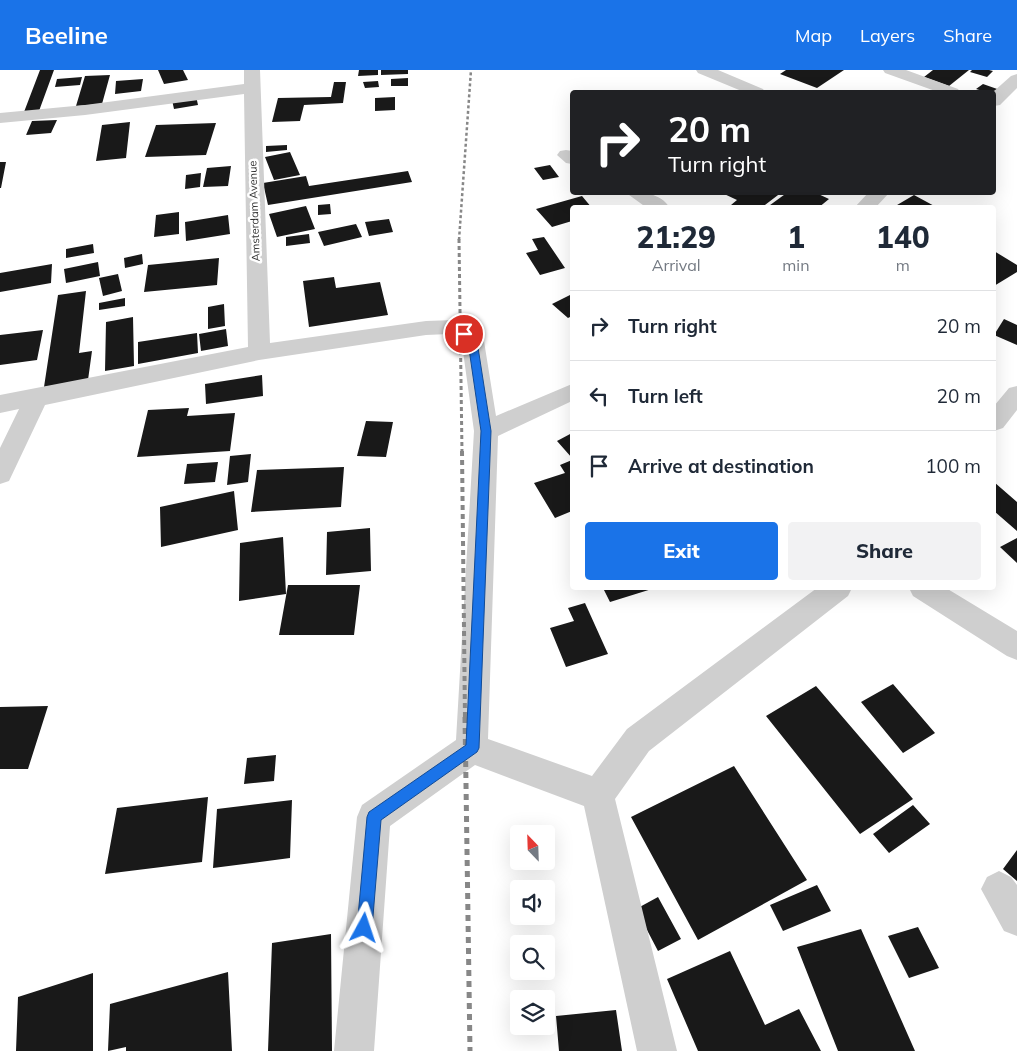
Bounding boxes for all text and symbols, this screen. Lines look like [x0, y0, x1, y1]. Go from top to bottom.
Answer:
text: Beeline [25, 20, 108, 50]
text: Map [795, 24, 832, 47]
text: Layers [860, 24, 915, 47]
text: Share [943, 24, 992, 47]
text: 20 m [668, 107, 751, 151]
icon: right [585, 110, 650, 175]
text: Turn right [668, 150, 766, 178]
street label: Amsterdam Avenue [245, 160, 263, 262]
text: 21:29 [636, 218, 716, 256]
text: 1 [787, 218, 805, 256]
text: 140 [876, 218, 930, 256]
text: Arrival [652, 255, 701, 275]
text: min [782, 255, 810, 275]
text: m [896, 255, 910, 275]
icon: right [585, 312, 613, 340]
pin [443, 313, 485, 355]
text: Turn right [628, 314, 717, 338]
text: 20 m [937, 314, 981, 338]
icon: arrive [450, 320, 478, 348]
icon: left [585, 382, 613, 410]
text: Turn left [628, 384, 703, 408]
text: 20 m [937, 384, 981, 408]
icon: arrive [585, 452, 613, 480]
text: Arrive at destination [628, 454, 814, 478]
text: 100 m [925, 454, 981, 478]
button: Exit [585, 522, 778, 580]
button: Share [788, 522, 981, 580]
north arrow [510, 825, 555, 870]
map controls [510, 825, 555, 1035]
button: sound [510, 880, 555, 925]
position arrow [337, 901, 389, 953]
button: search [510, 935, 555, 980]
button: layers [510, 990, 555, 1035]

